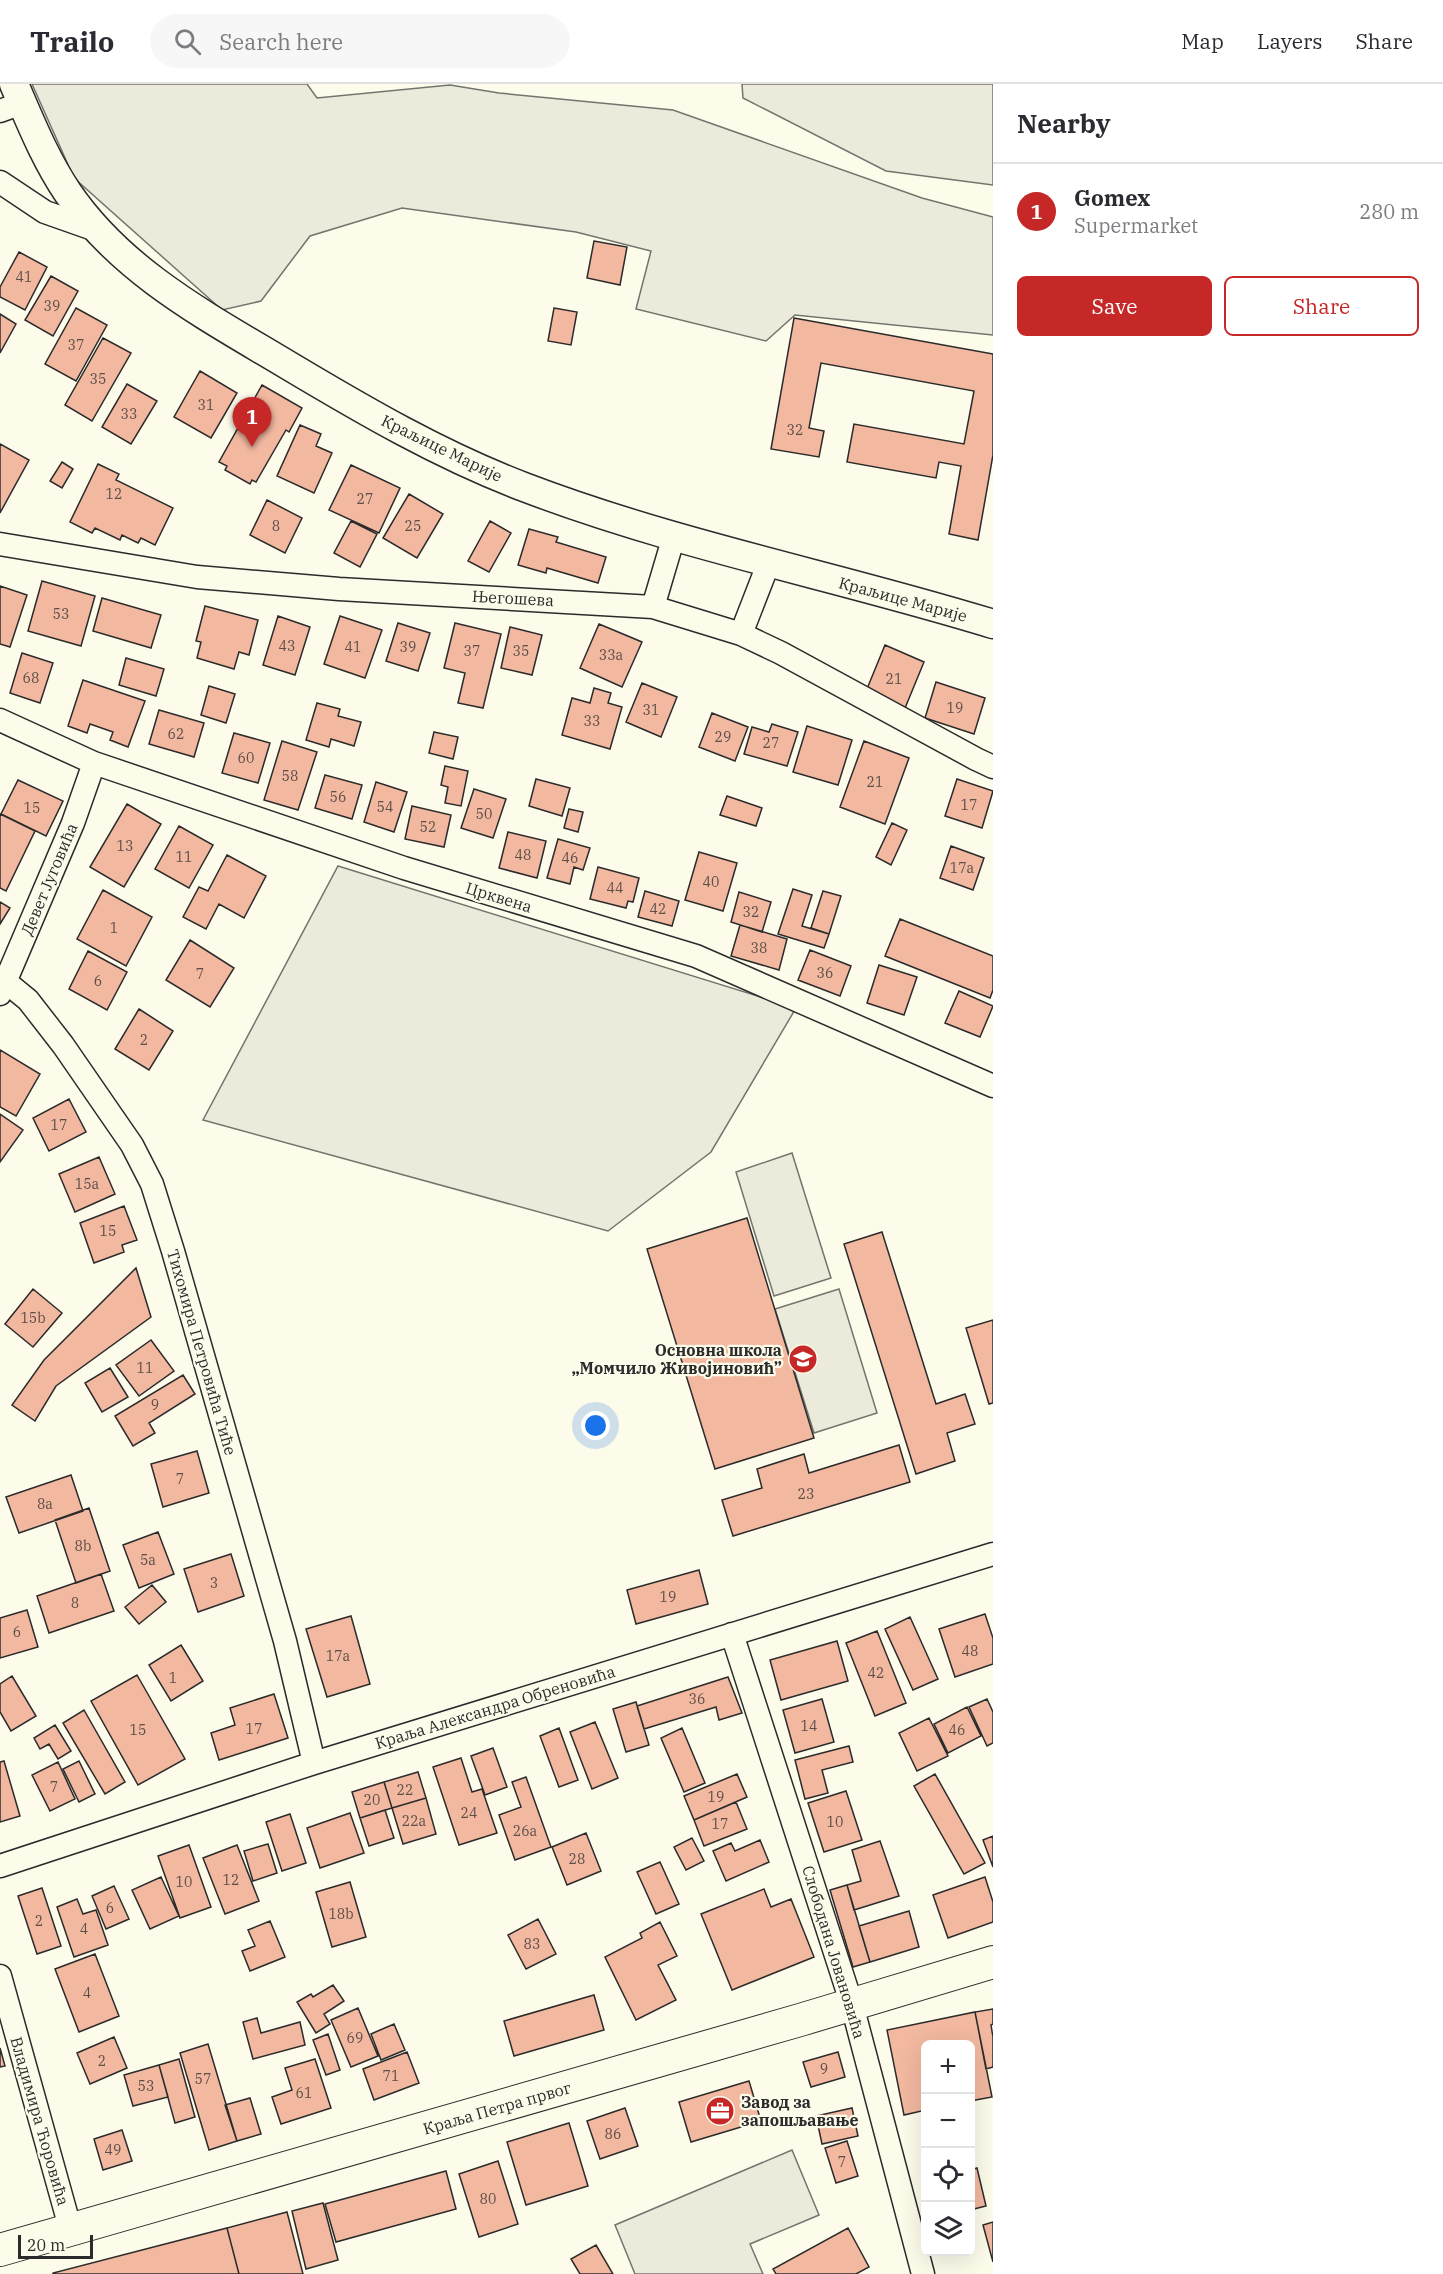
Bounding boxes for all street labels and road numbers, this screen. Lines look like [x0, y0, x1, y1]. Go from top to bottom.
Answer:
street label: Краљице Марије [378, 410, 506, 486]
street label: Краљице Марије [837, 572, 969, 626]
street label: Његошева [471, 586, 555, 610]
street label: Девет Југовића [16, 820, 82, 938]
street label: Црквена [463, 877, 535, 917]
street label: Тихомира Петровића Тиће [163, 1247, 241, 1457]
street label: Краља Александра Обреновића [373, 1661, 618, 1753]
street label: Слободана Јовановића [798, 1863, 870, 2041]
street label: Владимира Ћоровића [6, 2034, 74, 2208]
street label: Краља Петра првог [421, 2077, 574, 2139]

